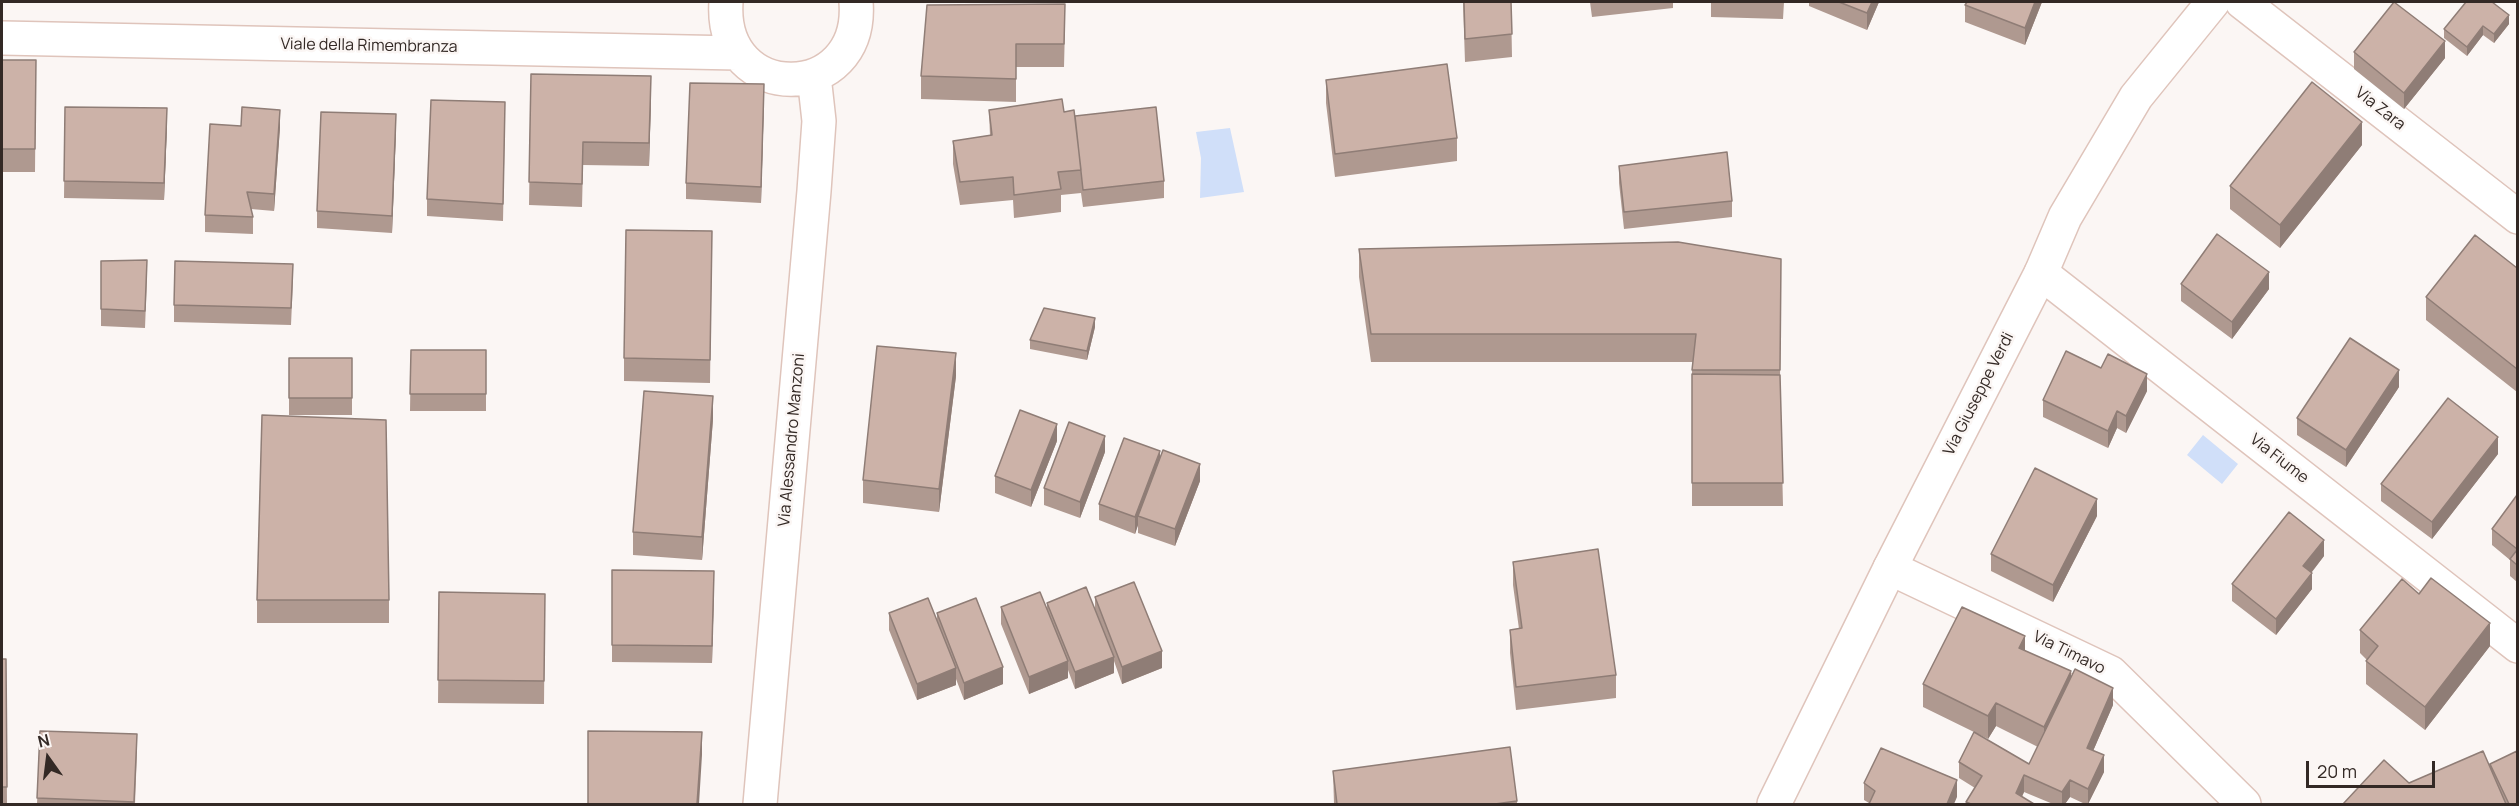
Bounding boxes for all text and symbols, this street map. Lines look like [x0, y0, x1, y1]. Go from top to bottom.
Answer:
street label: Viale della Rimembranza [280, 35, 458, 57]
street label: Via Zara [2351, 84, 2409, 134]
street label: Via Giuseppe Verdi [1940, 329, 2018, 459]
street label: Via Alessandro Manzoni [775, 353, 809, 527]
street label: Via Fiume [2246, 430, 2312, 488]
street label: Via Timavo [2030, 627, 2108, 679]
north arrow [18, 728, 78, 788]
text: N [35, 728, 52, 753]
scale bar [2309, 749, 2438, 787]
text: 20 m [2317, 759, 2357, 783]

